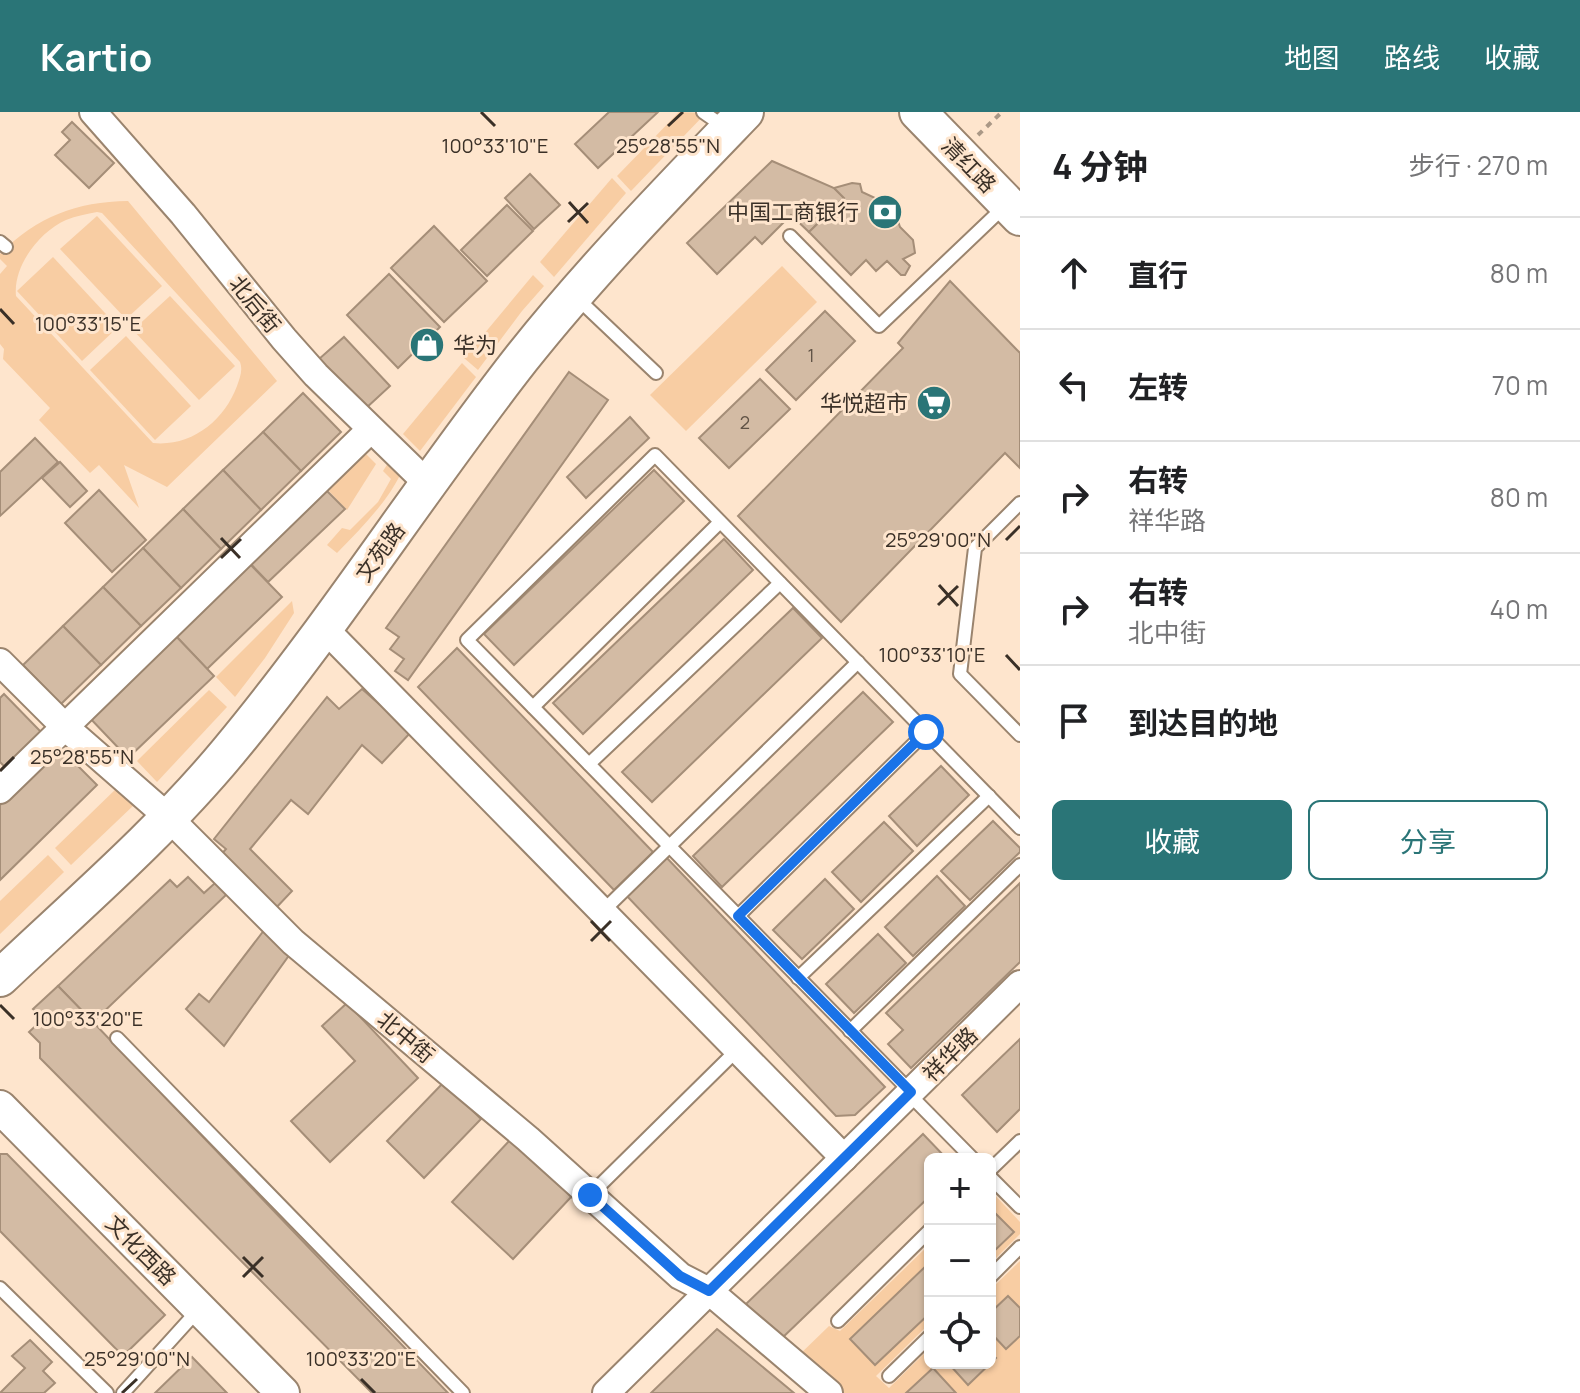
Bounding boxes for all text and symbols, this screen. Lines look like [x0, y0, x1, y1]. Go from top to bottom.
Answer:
text: Kartio [40, 30, 152, 82]
text: 地图 [1284, 38, 1340, 76]
text: 路线 [1384, 38, 1440, 76]
text: 收藏 [1484, 38, 1540, 76]
street label: 清红路 [935, 131, 1003, 199]
text: 100°33'10"E [442, 132, 548, 159]
text: 25°28'55"N [616, 132, 720, 159]
text: 4 分钟 [1052, 143, 1148, 189]
text: 步行 · 270 m [1409, 147, 1548, 183]
bank icon: 中国工商银行 [866, 193, 904, 231]
place label: 中国工商银行 [727, 197, 859, 227]
icon: ahead [1052, 251, 1096, 295]
text: 直行 [1128, 254, 1188, 295]
text: 80 m [1490, 255, 1548, 291]
street label: 北后街 [223, 269, 287, 339]
text: 100°33'15"E [35, 310, 141, 337]
shop icon: 华为 [408, 326, 446, 364]
place label: 华为 [453, 330, 497, 360]
house number: 1 [807, 343, 815, 367]
icon: left [1052, 363, 1096, 407]
text: 左转 [1128, 366, 1188, 407]
text: 70 m [1492, 367, 1548, 403]
supermarket icon: 华悦超市 [915, 384, 953, 422]
place label: 华悦超市 [820, 388, 908, 418]
house number: 2 [740, 410, 750, 434]
text: 右转 [1128, 459, 1188, 500]
icon: right [1052, 475, 1096, 519]
text: 80 m [1490, 479, 1548, 515]
text: 祥华路 [1128, 502, 1206, 538]
street label: 文苑路 [348, 516, 412, 588]
text: 25°29'00"N [885, 526, 991, 553]
text: 右转 [1128, 571, 1188, 612]
icon: right [1052, 587, 1096, 631]
text: 40 m [1490, 591, 1548, 627]
text: 北中街 [1128, 614, 1206, 650]
text: 100°33'10"E [879, 641, 985, 668]
icon: arrive [1052, 699, 1096, 743]
text: 到达目的地 [1128, 702, 1278, 743]
route start [908, 714, 944, 750]
text: 25°28'55"N [30, 743, 134, 770]
button: 收藏 [1052, 800, 1292, 880]
button: 分享 [1308, 800, 1548, 880]
street label: 北中街 [371, 1004, 441, 1070]
text: 100°33'20"E [33, 1005, 143, 1032]
street label: 祥华路 [916, 1020, 984, 1088]
map controls [924, 1153, 996, 1369]
button: + [924, 1153, 996, 1225]
route end [572, 1177, 608, 1213]
street label: 文化西路 [99, 1208, 183, 1292]
button: − [924, 1225, 996, 1297]
button: locate [924, 1297, 996, 1369]
text: 25°29'00"N [84, 1345, 190, 1372]
text: 100°33'20"E [306, 1345, 416, 1372]

